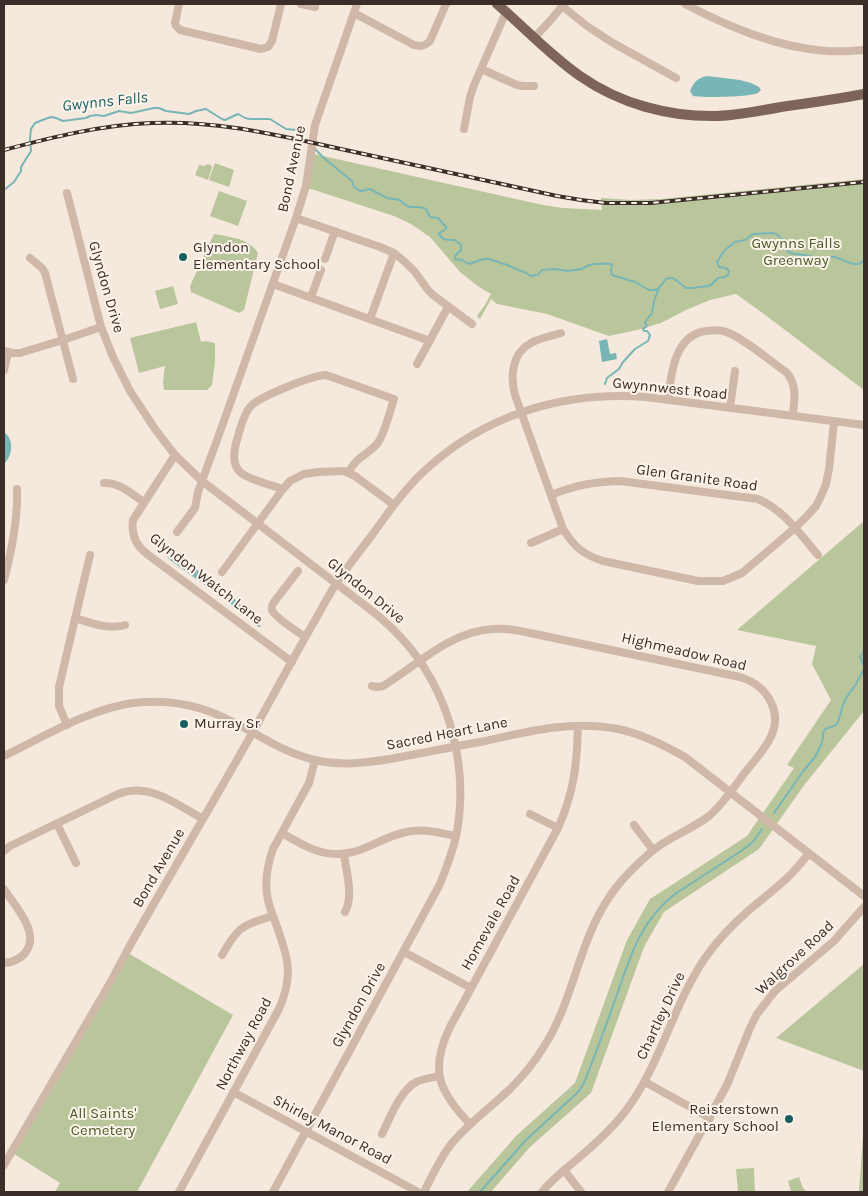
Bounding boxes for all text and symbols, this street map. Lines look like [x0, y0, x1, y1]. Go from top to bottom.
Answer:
water label: Gwynns Falls [61, 88, 149, 116]
street label: Bond Avenue [274, 124, 310, 214]
park label: Gwynns Falls Greenway [751, 235, 841, 270]
street label: Glyndon Drive [84, 239, 128, 335]
place label: Glyndon Elementary School [193, 239, 320, 274]
marker: Glyndon Elementary School [177, 251, 189, 263]
street label: Gwynnwest Road [611, 374, 729, 404]
street label: Glen Granite Road [635, 461, 759, 495]
street label: Glyndon Watch Lane [146, 529, 266, 629]
street label: Glyndon Drive [324, 554, 408, 628]
street label: Highmeadow Road [620, 629, 748, 675]
street label: Sacred Heart Lane [385, 713, 509, 755]
place label: Murray Sr [194, 715, 260, 733]
marker: Murray Sr [178, 718, 190, 730]
street label: Bond Avenue [129, 825, 189, 911]
street label: Homevale Road [457, 872, 525, 974]
street label: Walgrove Road [752, 917, 838, 999]
street label: Glyndon Drive [328, 959, 390, 1051]
street label: Chartley Drive [633, 969, 689, 1063]
street label: Northway Road [212, 994, 276, 1094]
street label: Shirley Manor Road [269, 1091, 395, 1169]
place label: Reisterstown Elementary School [652, 1101, 779, 1136]
park label: All Saints' Cemetery [70, 1105, 136, 1140]
marker: Reisterstown Elementary School [783, 1113, 795, 1125]

